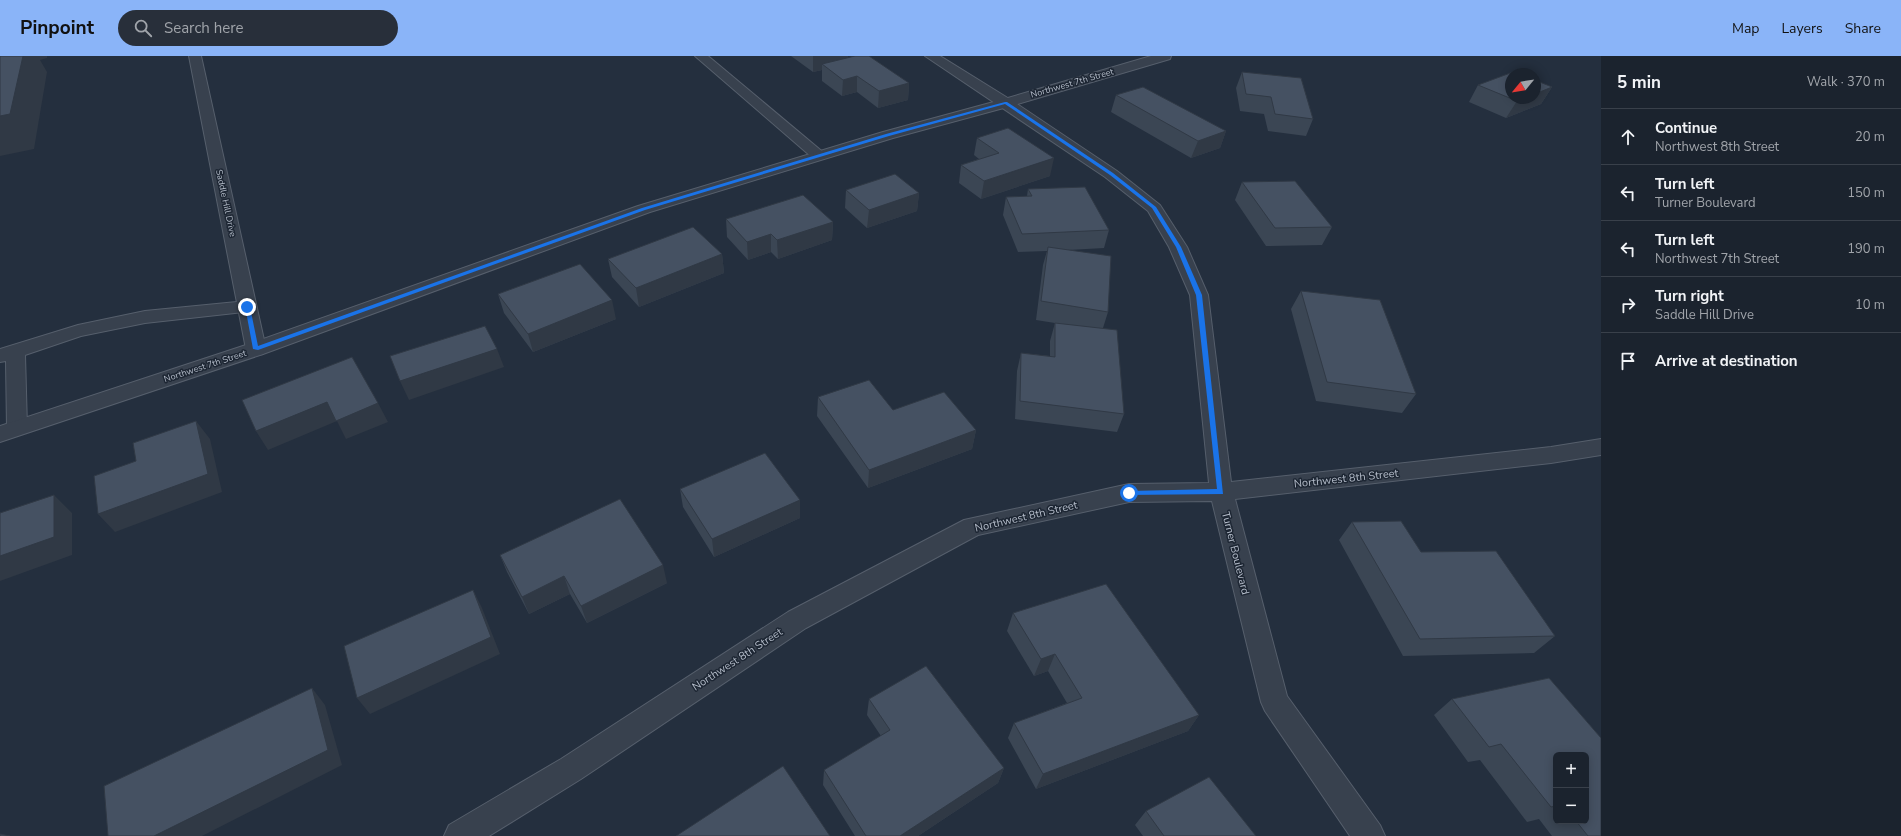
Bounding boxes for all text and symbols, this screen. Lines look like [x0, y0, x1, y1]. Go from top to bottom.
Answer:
search box [118, 10, 398, 46]
text: Pinpoint [20, 15, 94, 41]
icon: search [132, 17, 154, 39]
text: Search here [164, 18, 243, 38]
text: Map [1732, 19, 1759, 38]
text: Layers [1781, 19, 1823, 38]
text: Share [1845, 19, 1881, 38]
street label: Northwest 7th Street [1029, 65, 1116, 101]
north arrow [1505, 68, 1541, 104]
text: 5 min [1617, 71, 1661, 94]
text: Walk · 370 m [1807, 73, 1885, 91]
text: Continue [1655, 118, 1717, 138]
icon: ahead [1617, 126, 1639, 148]
text: 20 m [1855, 128, 1885, 146]
text: Northwest 8th Street [1655, 138, 1779, 156]
street label: Saddle Hill Drive [213, 168, 239, 238]
text: Turn left [1655, 174, 1714, 194]
icon: left [1617, 182, 1639, 204]
text: 150 m [1847, 184, 1885, 202]
text: Turner Boulevard [1655, 194, 1756, 212]
text: Turn left [1655, 230, 1714, 250]
icon: left [1617, 238, 1639, 260]
text: 190 m [1847, 240, 1885, 258]
text: Northwest 7th Street [1655, 250, 1779, 268]
text: Turn right [1655, 286, 1724, 306]
icon: right [1617, 294, 1639, 316]
text: 10 m [1855, 296, 1885, 314]
route end [238, 298, 256, 316]
text: Saddle Hill Drive [1655, 306, 1754, 324]
street label: Northwest 7th Street [162, 347, 249, 385]
icon: arrive [1617, 350, 1639, 372]
text: Arrive at destination [1655, 351, 1798, 371]
street label: Northwest 8th Street [1293, 466, 1399, 491]
route start [1120, 484, 1138, 502]
street label: Northwest 8th Street [973, 497, 1079, 536]
street label: Turner Boulevard [1218, 510, 1253, 596]
street label: Northwest 8th Street [689, 624, 786, 694]
map controls [1553, 752, 1589, 824]
button: + [1553, 752, 1589, 788]
button: − [1553, 788, 1589, 824]

